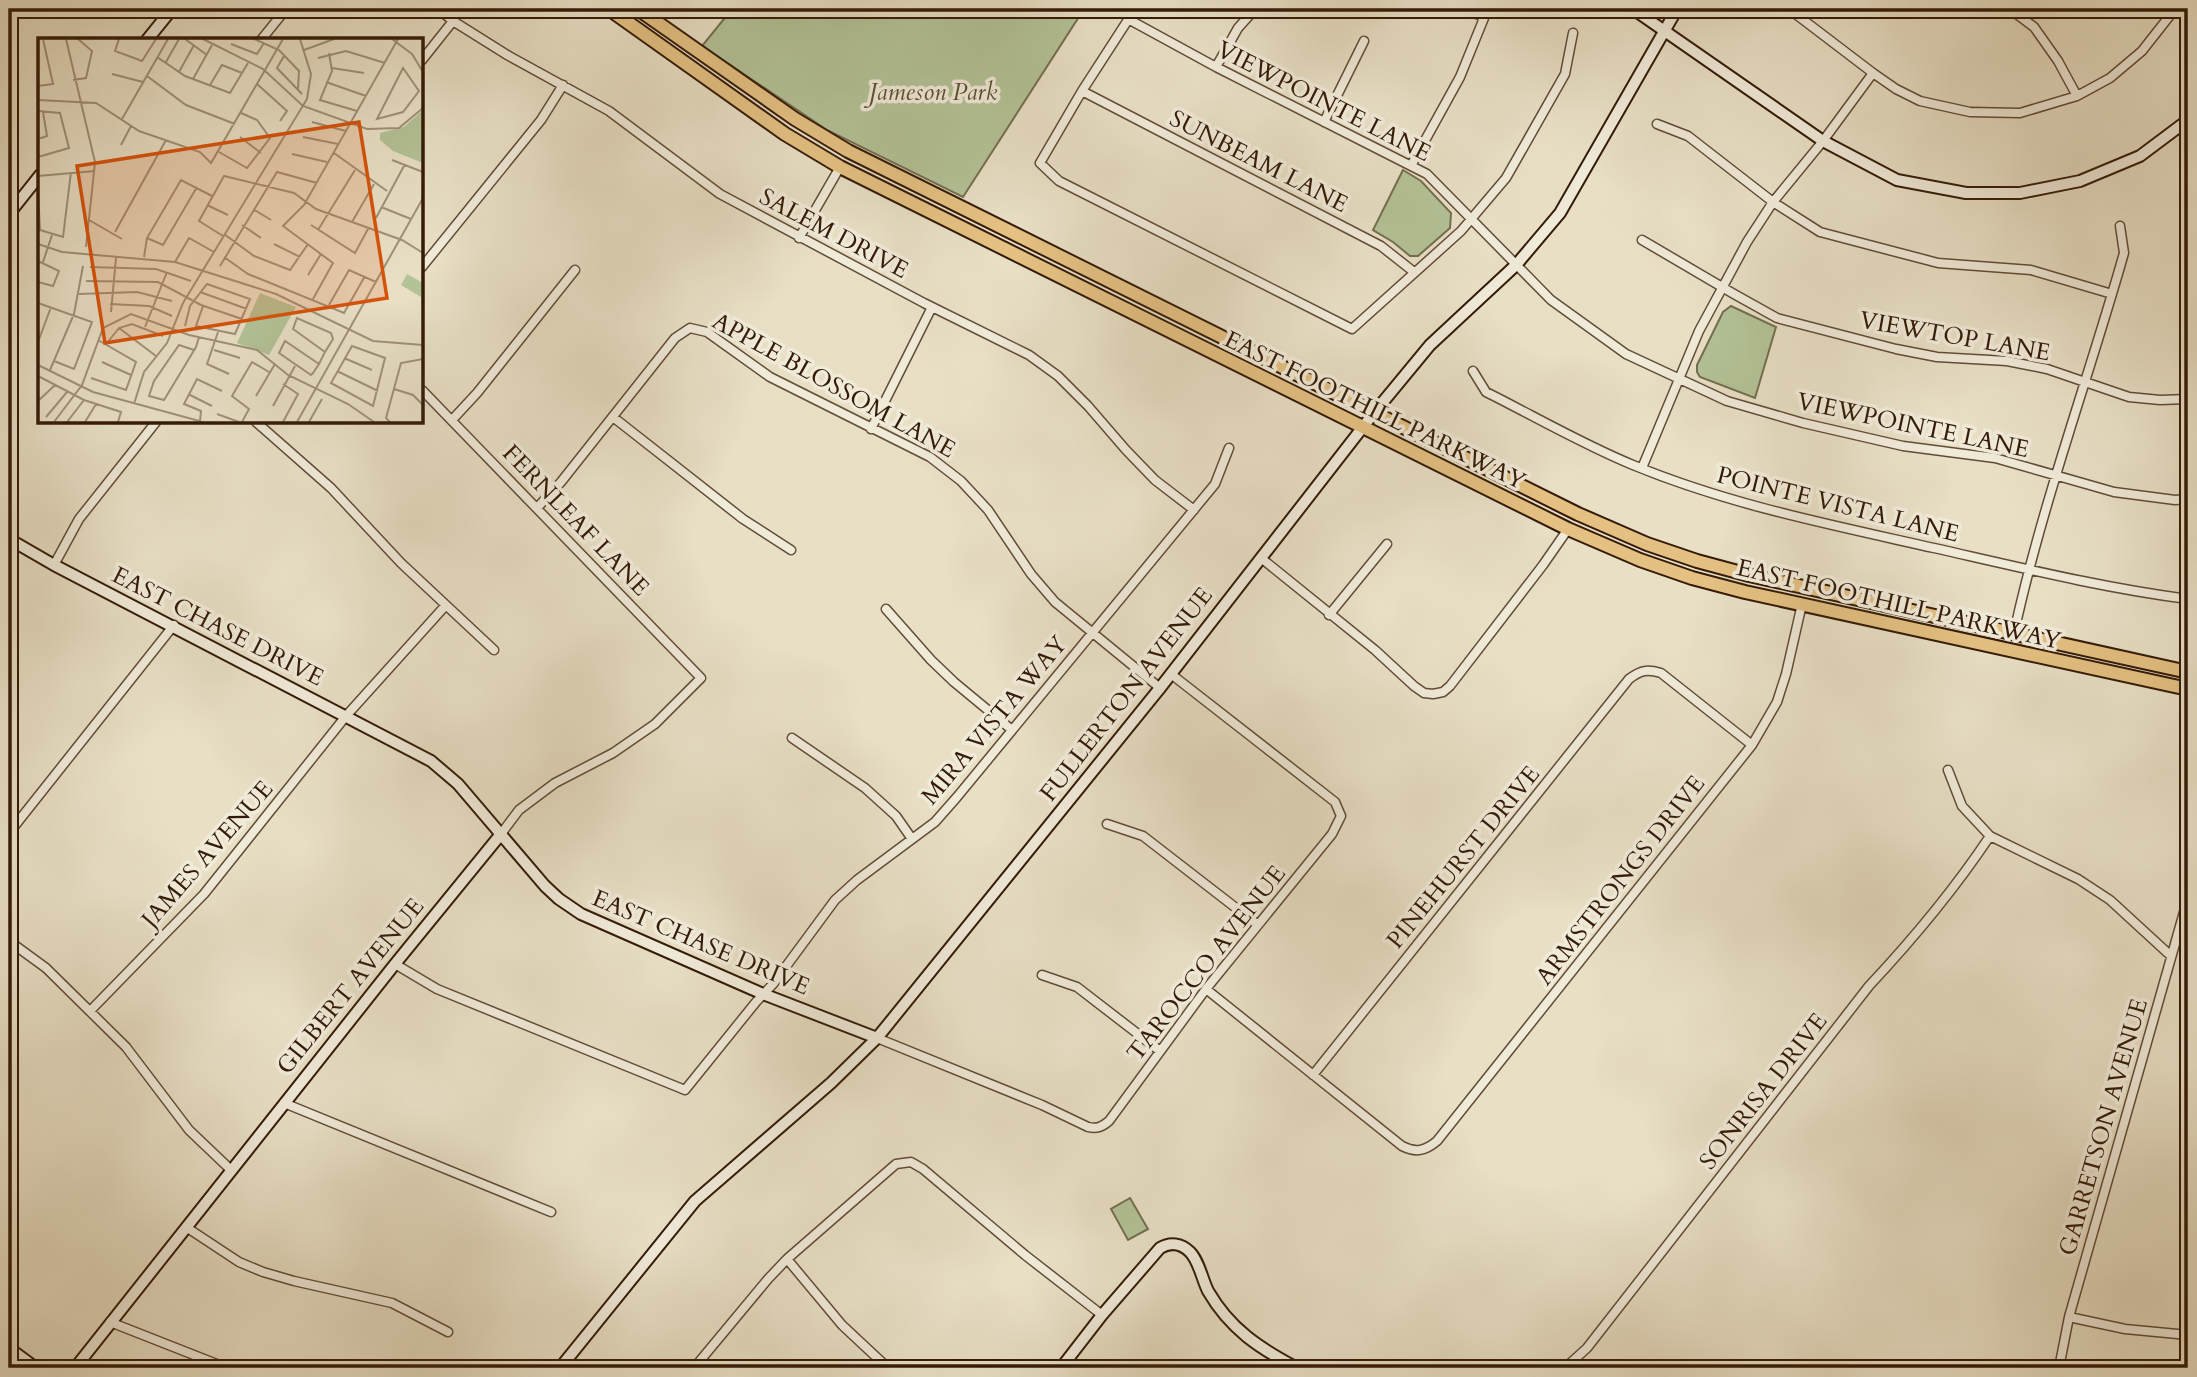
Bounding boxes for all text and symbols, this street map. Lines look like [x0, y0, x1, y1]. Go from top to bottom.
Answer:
street label: VIEWPOINTE LANE [1211, 33, 1437, 170]
inset map [38, 38, 424, 424]
park label: Jameson Park [864, 76, 997, 109]
street label: SUNBEAM LANE [1164, 102, 1354, 221]
street label: SALEM DRIVE [754, 180, 914, 287]
street label: VIEWTOP LANE [1857, 303, 2053, 370]
street label: APPLE BLOSSOM LANE [706, 305, 961, 466]
street label: EAST FOOTHILL PARKWAY [1218, 323, 1531, 498]
street label: VIEWPOINTE LANE [1794, 385, 2032, 466]
street label: FERNLEAF LANE [495, 437, 657, 603]
street label: POINTE VISTA LANE [1713, 458, 1962, 551]
street label: EAST FOOTHILL PARKWAY [1734, 551, 2064, 658]
street label: EAST CHASE DRIVE [106, 559, 329, 694]
street label: FULLERTON AVENUE [1032, 580, 1220, 808]
street label: MIRA VISTA WAY [914, 629, 1075, 812]
street label: PINEHURST DRIVE [1379, 759, 1548, 956]
street label: ARMSTRONGS DRIVE [1528, 768, 1713, 992]
street label: JAMES AVENUE [132, 774, 281, 937]
street label: TAROCCO AVENUE [1119, 858, 1293, 1068]
street label: EAST CHASE DRIVE [587, 882, 815, 1003]
street label: GILBERT AVENUE [269, 891, 432, 1081]
street label: GARRETSON AVENUE [2051, 995, 2156, 1259]
street label: SONRISA DRIVE [1692, 1006, 1835, 1176]

